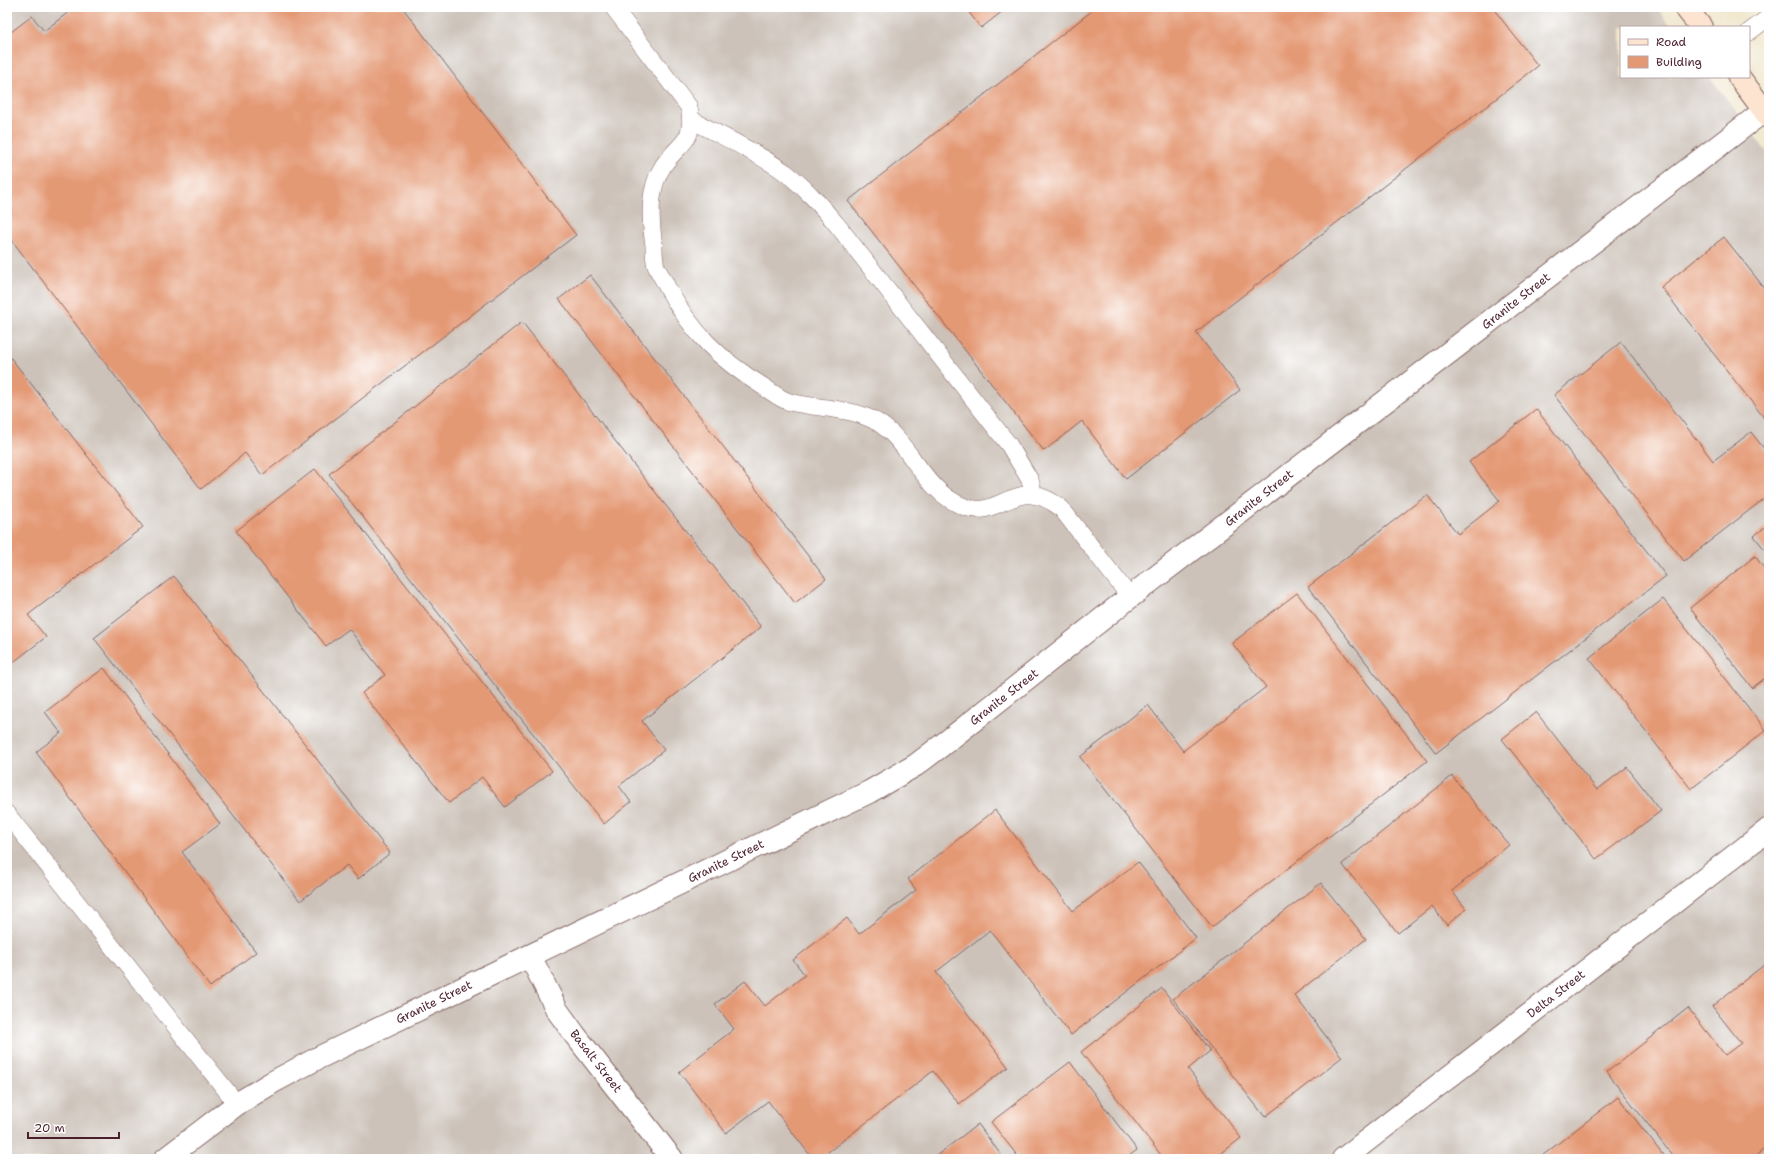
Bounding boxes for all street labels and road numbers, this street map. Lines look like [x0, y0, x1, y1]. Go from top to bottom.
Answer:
street label: Granite Street [1478, 269, 1554, 333]
street label: Granite Street [1221, 466, 1297, 530]
street label: Granite Street [966, 665, 1042, 729]
street label: Granite Street [685, 836, 767, 886]
street label: Delta Street [1524, 966, 1588, 1022]
street label: Granite Street [393, 977, 475, 1027]
street label: Basalt Street [566, 1026, 626, 1096]

